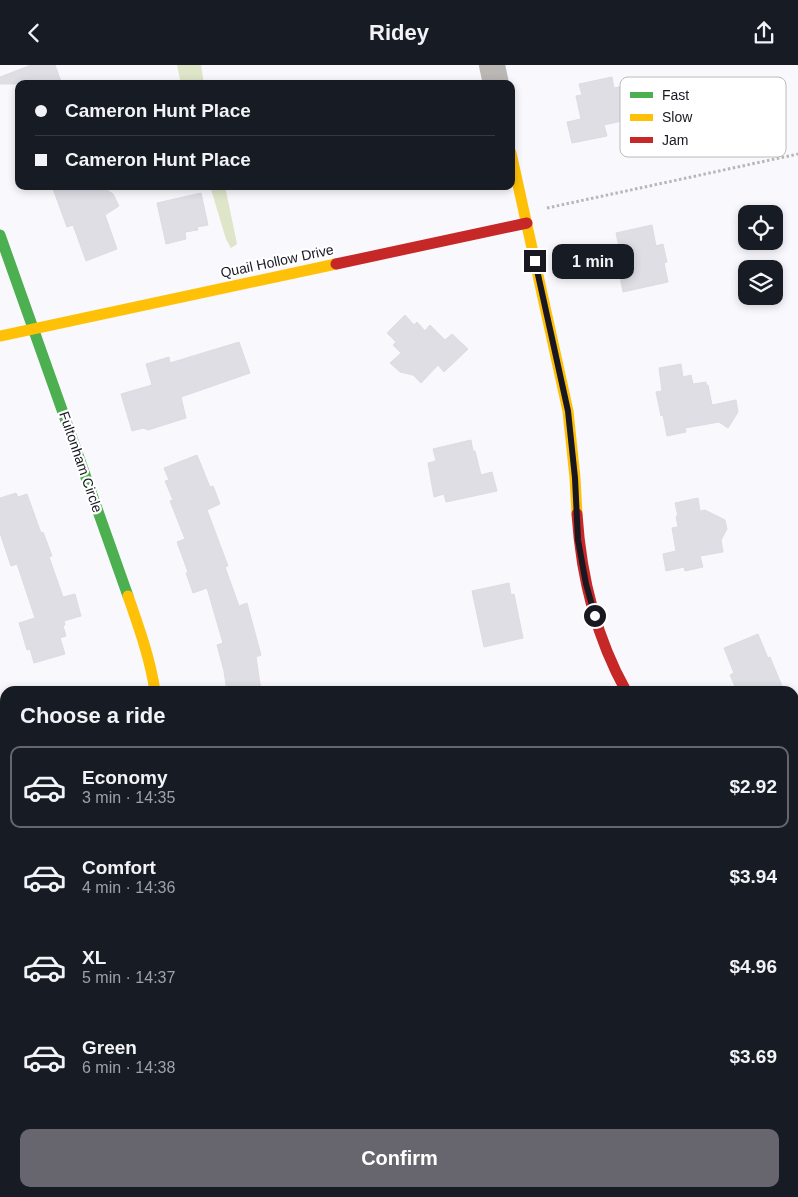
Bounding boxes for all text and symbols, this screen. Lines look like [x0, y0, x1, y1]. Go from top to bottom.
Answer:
icon: back [20, 19, 48, 47]
icon: share [750, 19, 778, 47]
text: Ridey [369, 20, 429, 45]
legend [620, 77, 786, 157]
text: Fast [662, 87, 689, 103]
text: Cameron Hunt Place [65, 100, 251, 121]
text: Slow [662, 109, 693, 125]
text: Jam [662, 132, 688, 148]
text: Cameron Hunt Place [65, 149, 251, 170]
map controls [738, 205, 783, 305]
button: locate [738, 205, 783, 250]
street label: Quail Hollow Drive [219, 241, 335, 281]
callout: 1 min [552, 243, 635, 279]
route end [524, 250, 546, 272]
text: 1 min [572, 253, 614, 270]
button: layers [738, 260, 783, 305]
street label: Fultonham Circle [56, 409, 106, 515]
route start [584, 605, 606, 627]
text: Choose a ride [20, 703, 165, 728]
icon: car [22, 765, 67, 810]
text: Economy [82, 767, 168, 788]
text: $2.92 [729, 776, 777, 797]
text: 3 min · 14:35 [82, 789, 175, 806]
icon: car [22, 855, 67, 900]
text: Comfort [82, 857, 156, 878]
text: $3.94 [729, 866, 777, 887]
text: 4 min · 14:36 [82, 879, 175, 896]
icon: car [22, 945, 67, 990]
text: XL [82, 947, 106, 968]
text: $4.96 [729, 956, 777, 977]
text: 5 min · 14:37 [82, 969, 175, 986]
icon: car [22, 1035, 67, 1080]
text: Green [82, 1037, 137, 1058]
text: $3.69 [729, 1046, 777, 1067]
text: 6 min · 14:38 [82, 1059, 175, 1076]
button: Confirm [20, 1129, 779, 1187]

